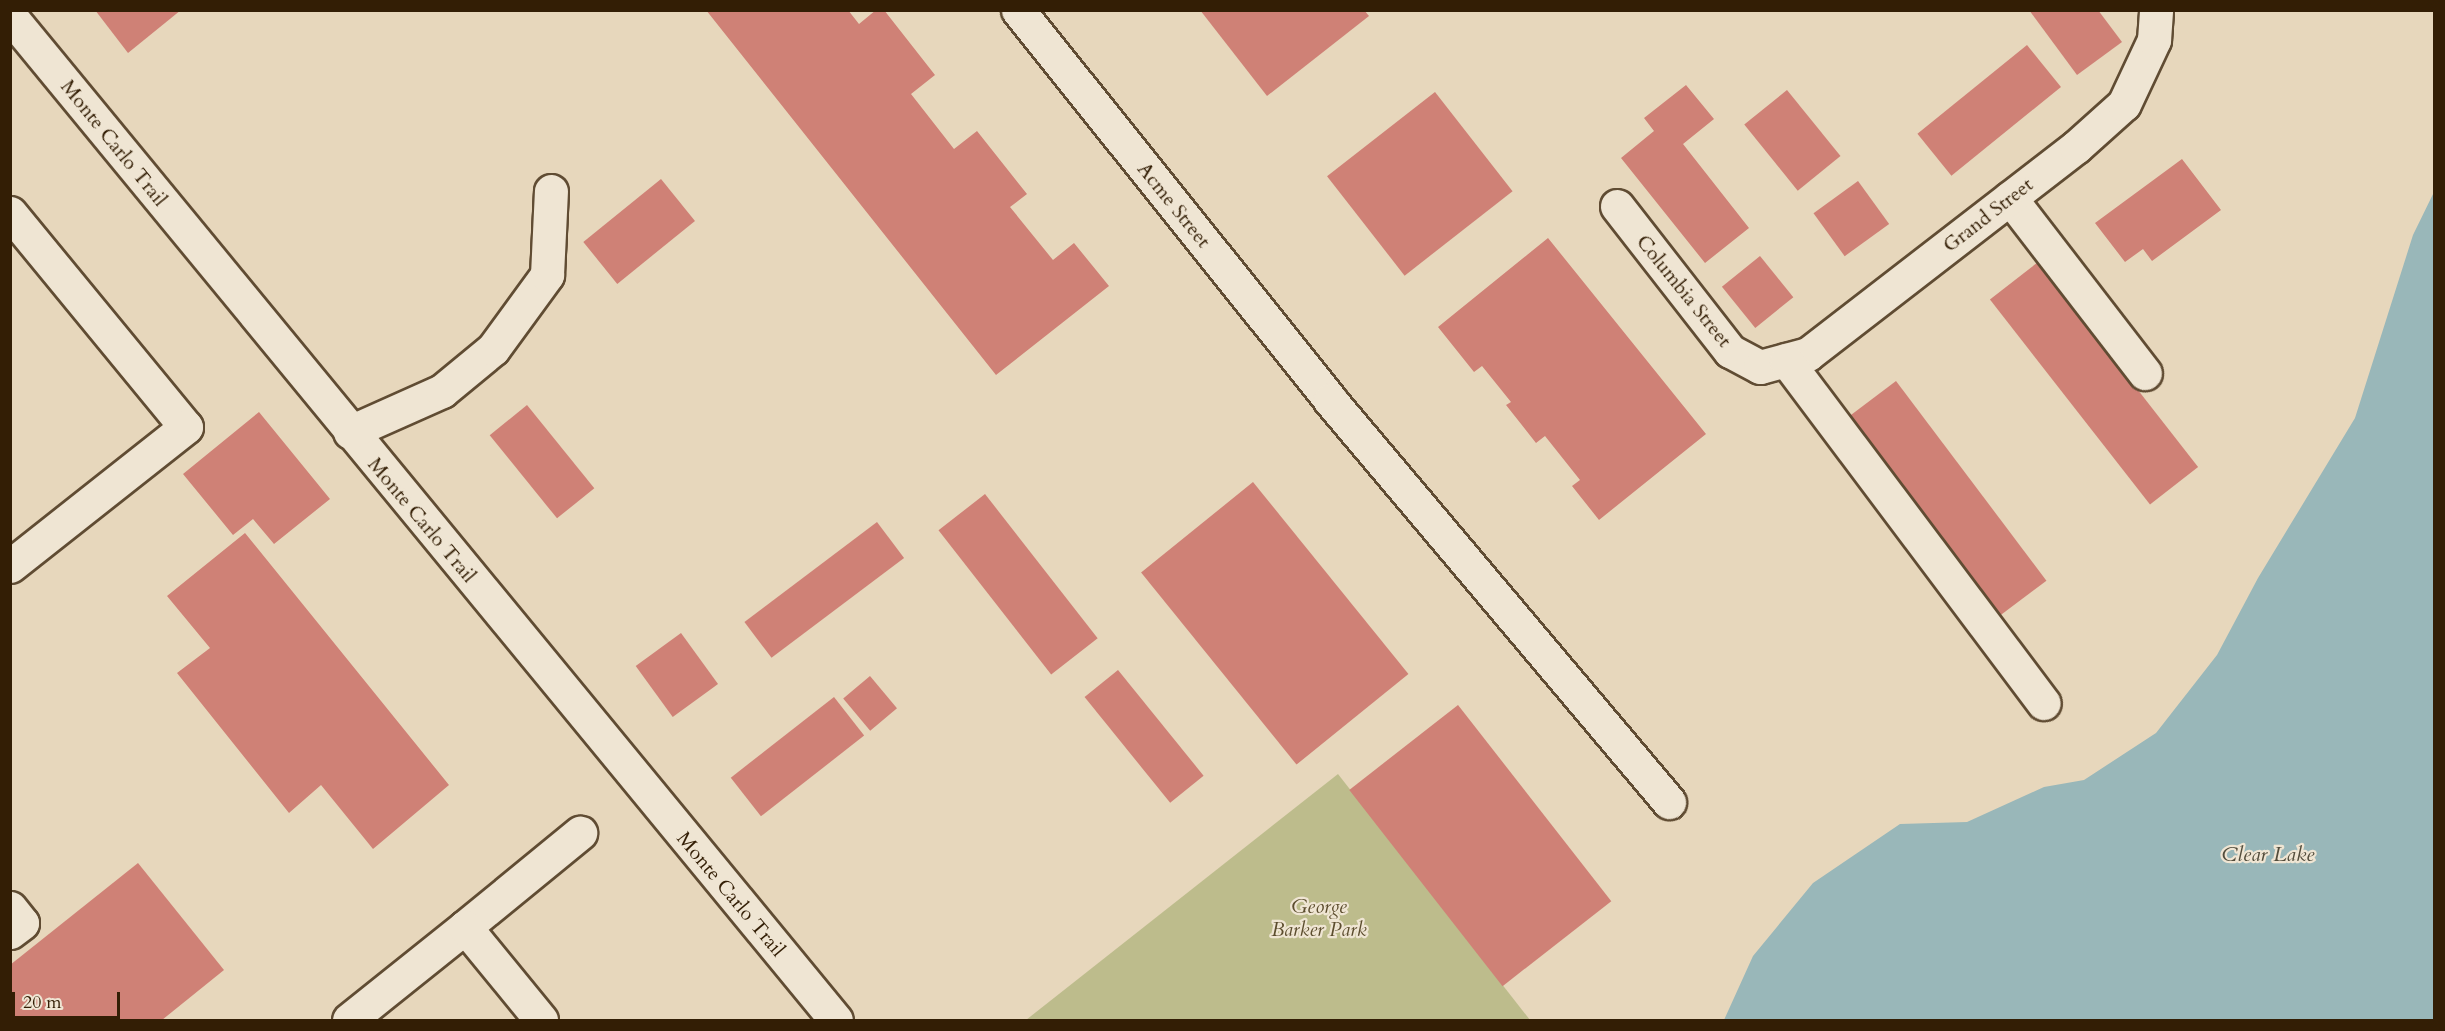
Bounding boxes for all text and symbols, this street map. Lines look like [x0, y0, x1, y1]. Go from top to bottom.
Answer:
street label: Monte Carlo Trail [56, 75, 172, 211]
street label: Acme Street [1132, 157, 1216, 253]
street label: Grand Street [1938, 173, 2038, 257]
street label: Columbia Street [1631, 230, 1737, 352]
street label: Monte Carlo Trail [363, 453, 481, 587]
street label: Monte Carlo Trail [672, 827, 790, 961]
water label: Clear Lake [2222, 842, 2314, 868]
park label: George Barker Park [1271, 895, 1367, 942]
scale bar [15, 980, 123, 1018]
text: 20 m [23, 990, 62, 1015]

